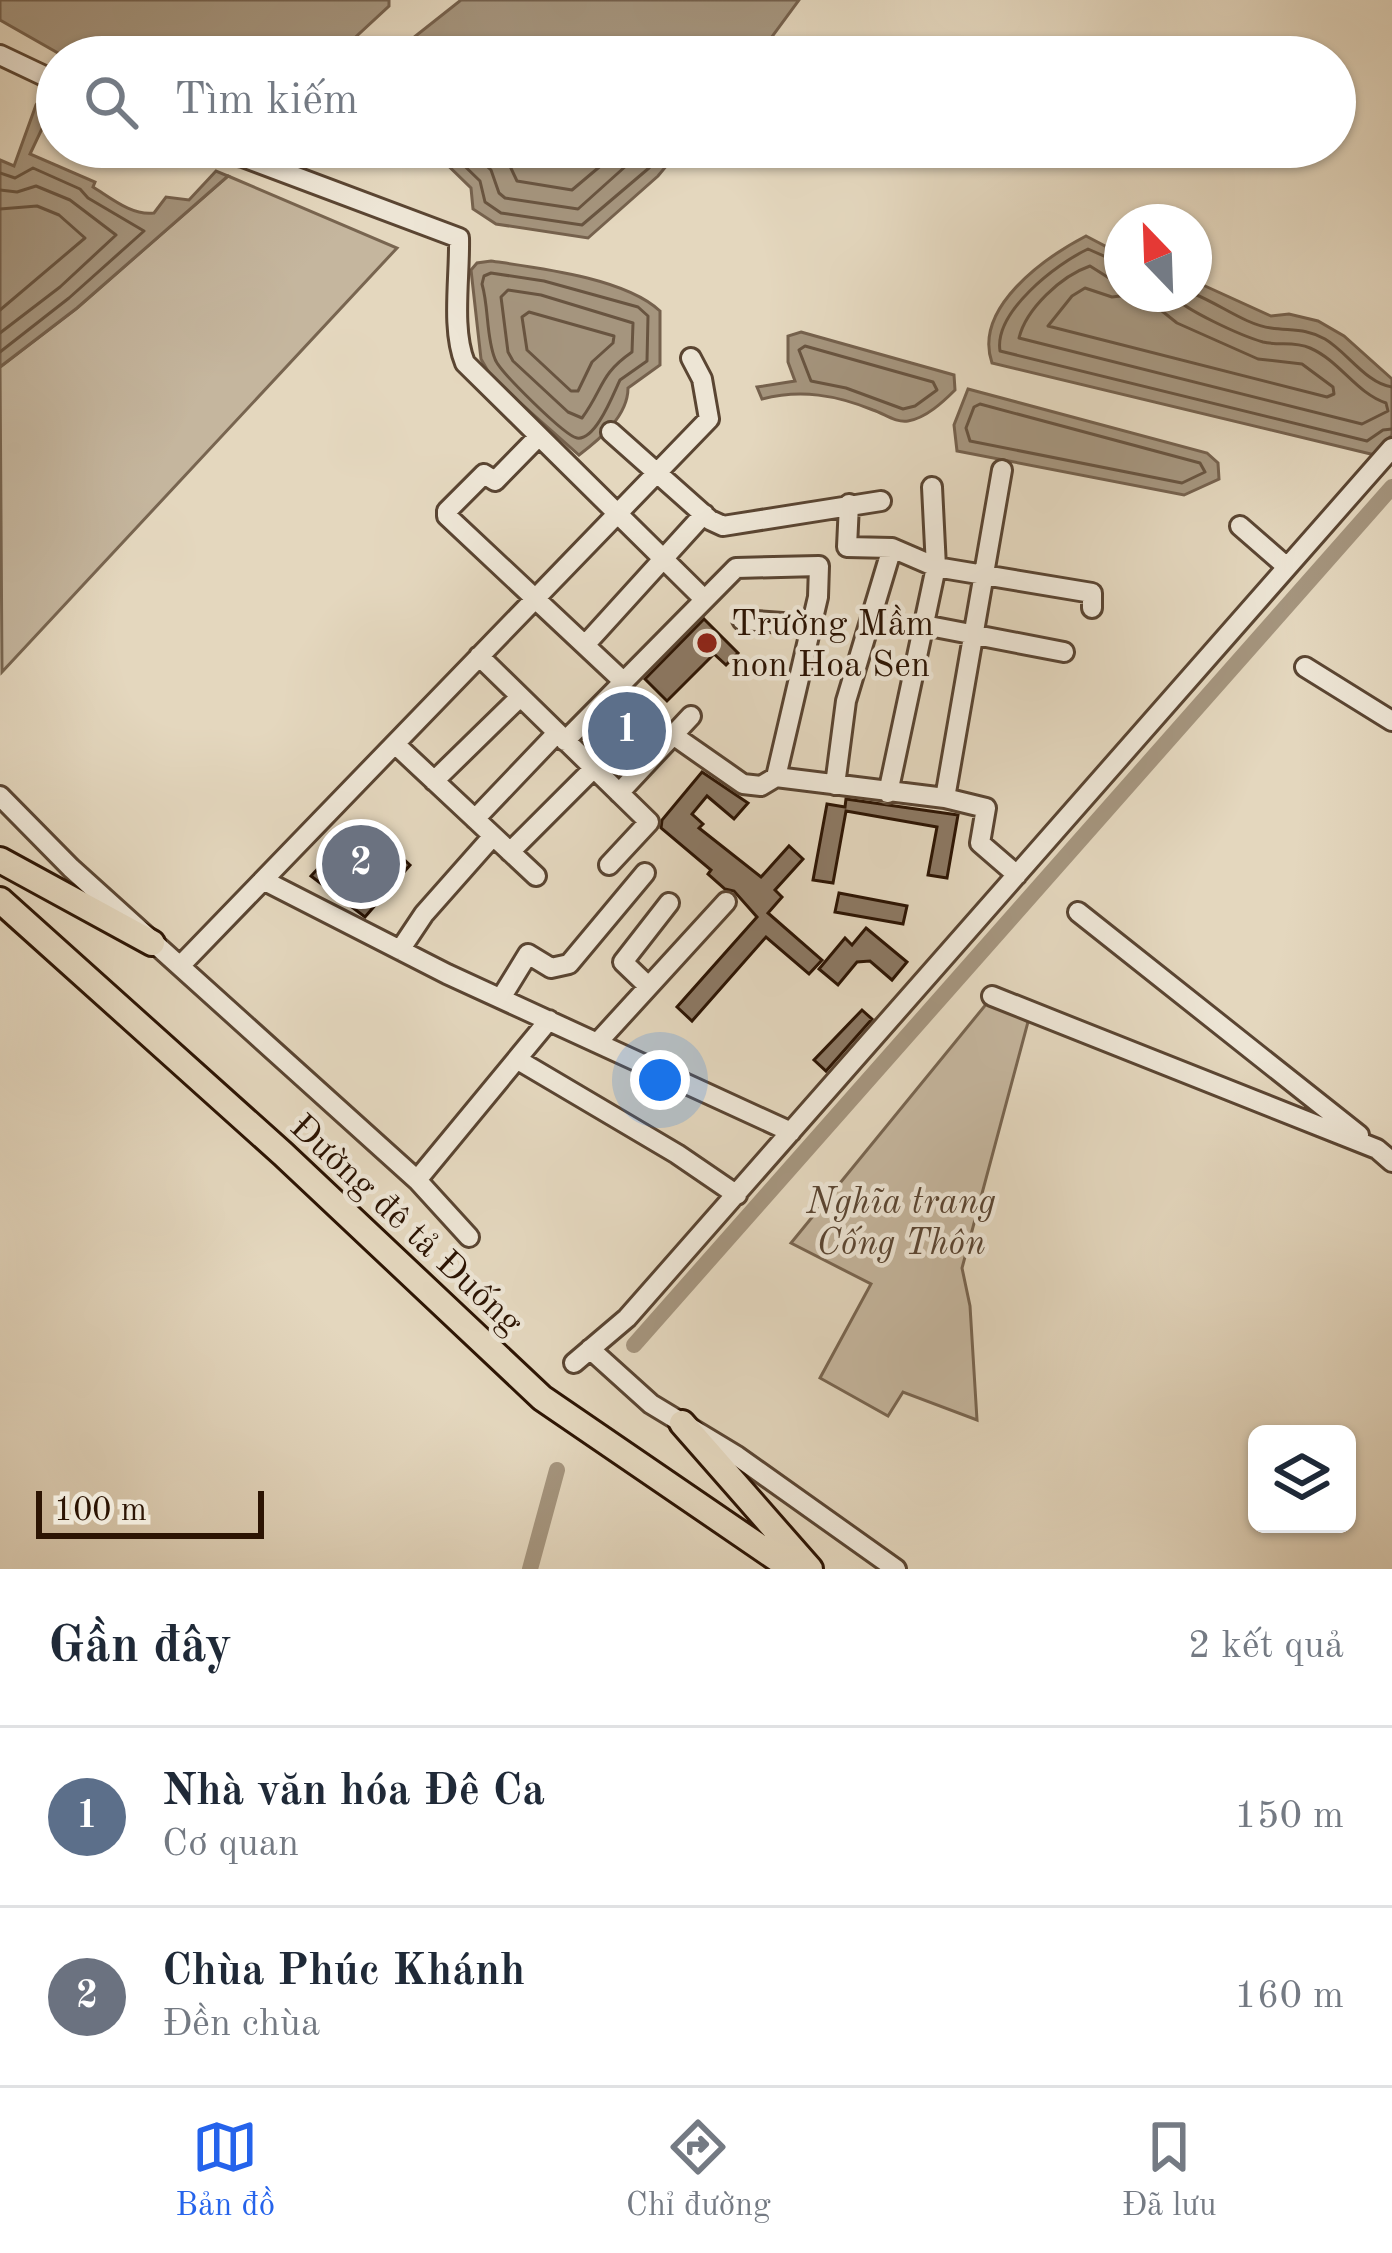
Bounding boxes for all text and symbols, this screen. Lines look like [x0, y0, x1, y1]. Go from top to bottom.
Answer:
search box [36, 36, 1356, 168]
icon: search [78, 69, 144, 135]
text: Tìm kiếm [174, 79, 359, 124]
north arrow [1104, 204, 1212, 312]
place label: Trường Mầm non Hoa Sen [731, 604, 934, 685]
marker: Trường Mầm non Hoa Sen [694, 630, 720, 656]
pin: 1 [588, 686, 666, 776]
pin: 2 [322, 819, 400, 909]
your location [630, 1050, 690, 1110]
street label: Đường đê tả Đuống [282, 1108, 530, 1343]
park label: Nghĩa trang Cống Thôn [805, 1186, 996, 1263]
map controls [1248, 1425, 1356, 1533]
button: layers [1248, 1425, 1356, 1533]
scale bar [36, 1485, 264, 1538]
text: 100 m [54, 1495, 147, 1528]
text: Gần đây [48, 1622, 232, 1673]
text: 2 kết quả [1188, 1627, 1344, 1666]
text: Nhà văn hóa Đê Ca [162, 1770, 545, 1815]
text: 1 [76, 1797, 98, 1836]
text: 150 m [1234, 1797, 1344, 1836]
text: Cơ quan [162, 1825, 299, 1864]
text: Chùa Phúc Khánh [162, 1950, 525, 1995]
text: 2 [76, 1977, 98, 2016]
text: 160 m [1234, 1977, 1344, 2016]
text: Đền chùa [162, 2005, 320, 2044]
tab: Bản đồ [175, 2114, 275, 2227]
tab: Chỉ đường [626, 2114, 771, 2227]
tab: Đã lưu [1122, 2114, 1217, 2227]

